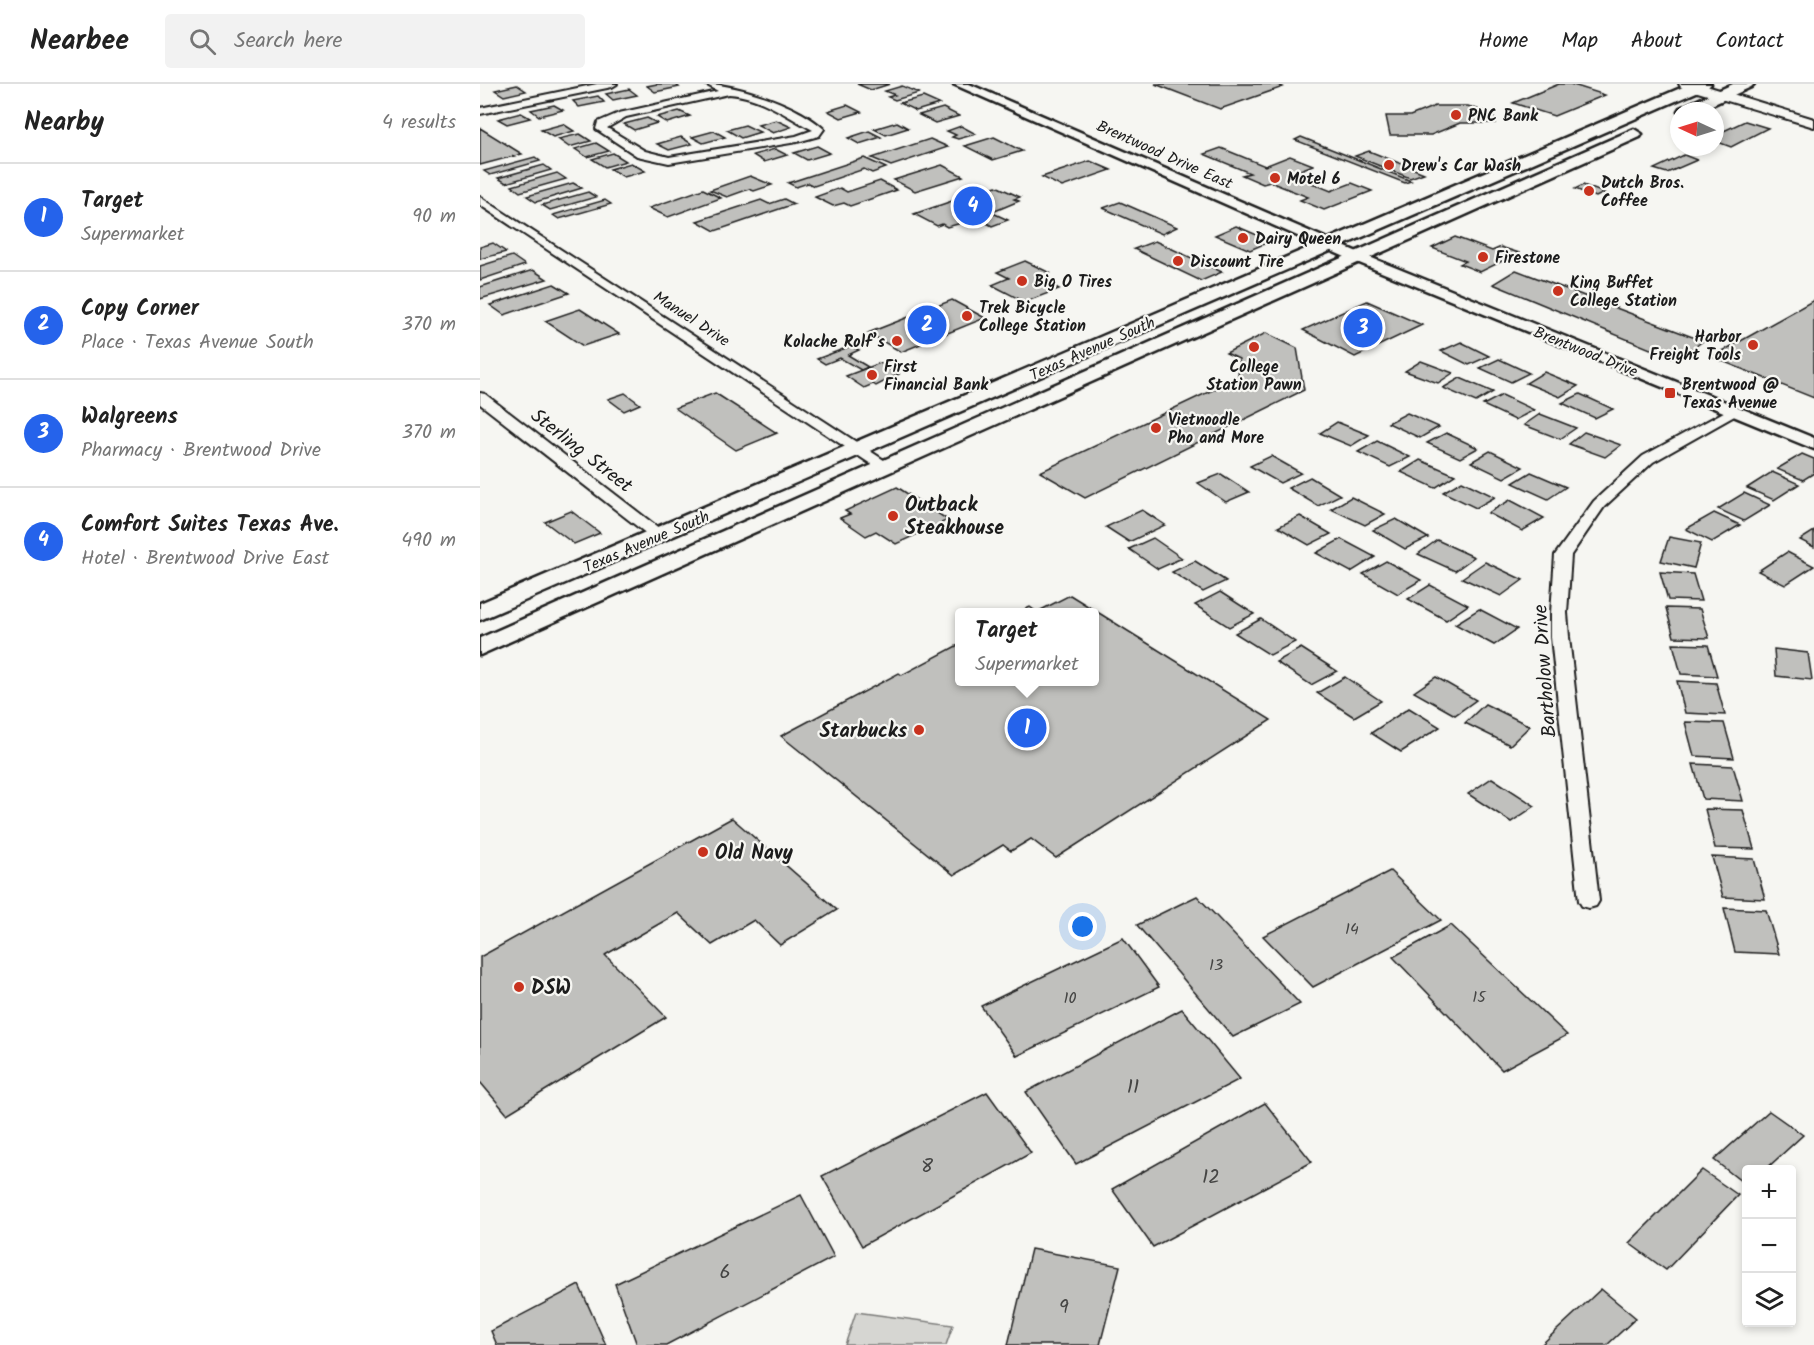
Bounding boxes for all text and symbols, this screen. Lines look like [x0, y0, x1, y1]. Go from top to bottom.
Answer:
search box [165, 14, 585, 68]
text: Nearbee [30, 19, 129, 64]
text: Search here [234, 24, 342, 59]
icon: search [186, 25, 219, 58]
text: Home [1479, 25, 1528, 58]
text: Map [1561, 25, 1598, 58]
text: About [1631, 25, 1682, 58]
text: Contact [1715, 25, 1784, 58]
text: Nearby [24, 102, 104, 144]
north arrow [1670, 102, 1724, 156]
place label: PNC Bank [1468, 104, 1539, 129]
text: 4 results [382, 107, 456, 139]
marker: PNC Bank [1449, 108, 1463, 122]
street label: Brentwood Drive East [1092, 114, 1237, 197]
place label: Drew's Car Wash [1401, 154, 1521, 179]
marker: Drew's Car Wash [1382, 158, 1396, 172]
place label: Motel 6 [1287, 167, 1341, 192]
marker: Motel 6 [1268, 171, 1282, 185]
place label: Dutch Bros. Coffee [1601, 171, 1684, 214]
text: Target [81, 184, 143, 219]
pin: 4 [954, 184, 992, 228]
marker: Dutch Bros. Coffee [1582, 184, 1596, 198]
text: 1 [40, 201, 47, 233]
text: 90 m [412, 201, 456, 233]
text: Supermarket [81, 219, 184, 251]
place label: Dairy Queen [1255, 227, 1341, 252]
marker: Dairy Queen [1236, 231, 1250, 245]
place label: Firestone [1495, 246, 1560, 271]
place label: Discount Tire [1190, 250, 1284, 275]
marker: Firestone [1476, 250, 1490, 264]
marker: Discount Tire [1171, 254, 1185, 268]
place label: Big O Tires [1034, 270, 1113, 295]
place label: King Buffet College Station [1570, 271, 1677, 314]
marker: Big O Tires [1015, 274, 1029, 288]
marker: King Buffet College Station [1551, 284, 1565, 298]
street label: Manuel Drive [648, 285, 735, 354]
text: Copy Corner [81, 292, 199, 327]
place label: Trek Bicycle College Station [979, 296, 1086, 339]
pin: 2 [908, 302, 946, 348]
pin: 3 [1344, 306, 1382, 350]
text: 2 [38, 309, 49, 341]
text: 370 m [401, 309, 456, 341]
marker: Trek Bicycle College Station [960, 309, 974, 323]
street label: Texas Avenue South [1026, 310, 1159, 388]
street label: Brentwood Drive [1530, 320, 1641, 385]
place label: Harbor Freight Tools [1649, 325, 1742, 368]
text: Place · Texas Avenue South [81, 327, 314, 359]
place label: Kolache Rolf’s [784, 330, 886, 355]
marker: Kolache Rolf’s [890, 334, 904, 348]
marker: Harbor Freight Tools [1746, 338, 1760, 352]
marker: College Station Pawn [1247, 340, 1261, 354]
place label: First Financial Bank [884, 355, 989, 398]
place label: College Station Pawn [1206, 355, 1302, 398]
marker: First Financial Bank [865, 368, 879, 382]
place label: Brentwood @ Texas Avenue [1682, 373, 1780, 416]
marker: Brentwood @ Texas Avenue [1663, 386, 1677, 400]
text: Walgreens [81, 400, 178, 435]
street label: Sterling Street [523, 401, 639, 502]
place label: Vietnoodle Pho and More [1168, 408, 1264, 451]
text: 3 [38, 417, 49, 449]
text: 370 m [401, 417, 456, 449]
marker: Vietnoodle Pho and More [1149, 421, 1163, 435]
text: Pharmacy · Brentwood Drive [81, 435, 321, 467]
place label: Outback Steakhouse [905, 490, 1004, 545]
street label: Texas Avenue South [580, 504, 714, 580]
text: Comfort Suites Texas Ave. [81, 508, 339, 543]
marker: Outback Steakhouse [886, 509, 900, 523]
text: 4 [38, 525, 49, 557]
text: 490 m [401, 525, 456, 557]
text: Hotel · Brentwood Drive East [81, 543, 329, 575]
street label: Bartholow Drive [1525, 603, 1567, 739]
popup [955, 608, 1099, 686]
text: Target [975, 614, 1038, 649]
text: Supermarket [975, 649, 1079, 681]
pin: 1 [1008, 706, 1046, 750]
place label: Starbucks [819, 716, 908, 748]
marker: Starbucks [912, 723, 926, 737]
place label: Old Navy [715, 838, 793, 870]
marker: Old Navy [696, 845, 710, 859]
your location [1068, 912, 1097, 941]
house number: 14 [1345, 917, 1359, 942]
house number: 13 [1209, 953, 1223, 978]
place label: DSW [531, 973, 571, 1005]
marker: DSW [512, 980, 526, 994]
house number: 15 [1472, 985, 1487, 1010]
house number: 10 [1063, 986, 1077, 1011]
house number: 11 [1127, 1072, 1139, 1104]
house number: 8 [921, 1151, 934, 1183]
house number: 12 [1202, 1162, 1220, 1194]
map controls [1742, 1165, 1796, 1327]
button: + [1742, 1165, 1796, 1219]
button: − [1742, 1219, 1796, 1273]
house number: 6 [719, 1257, 731, 1289]
button: layers [1742, 1273, 1796, 1327]
house number: 9 [1059, 1292, 1069, 1324]

